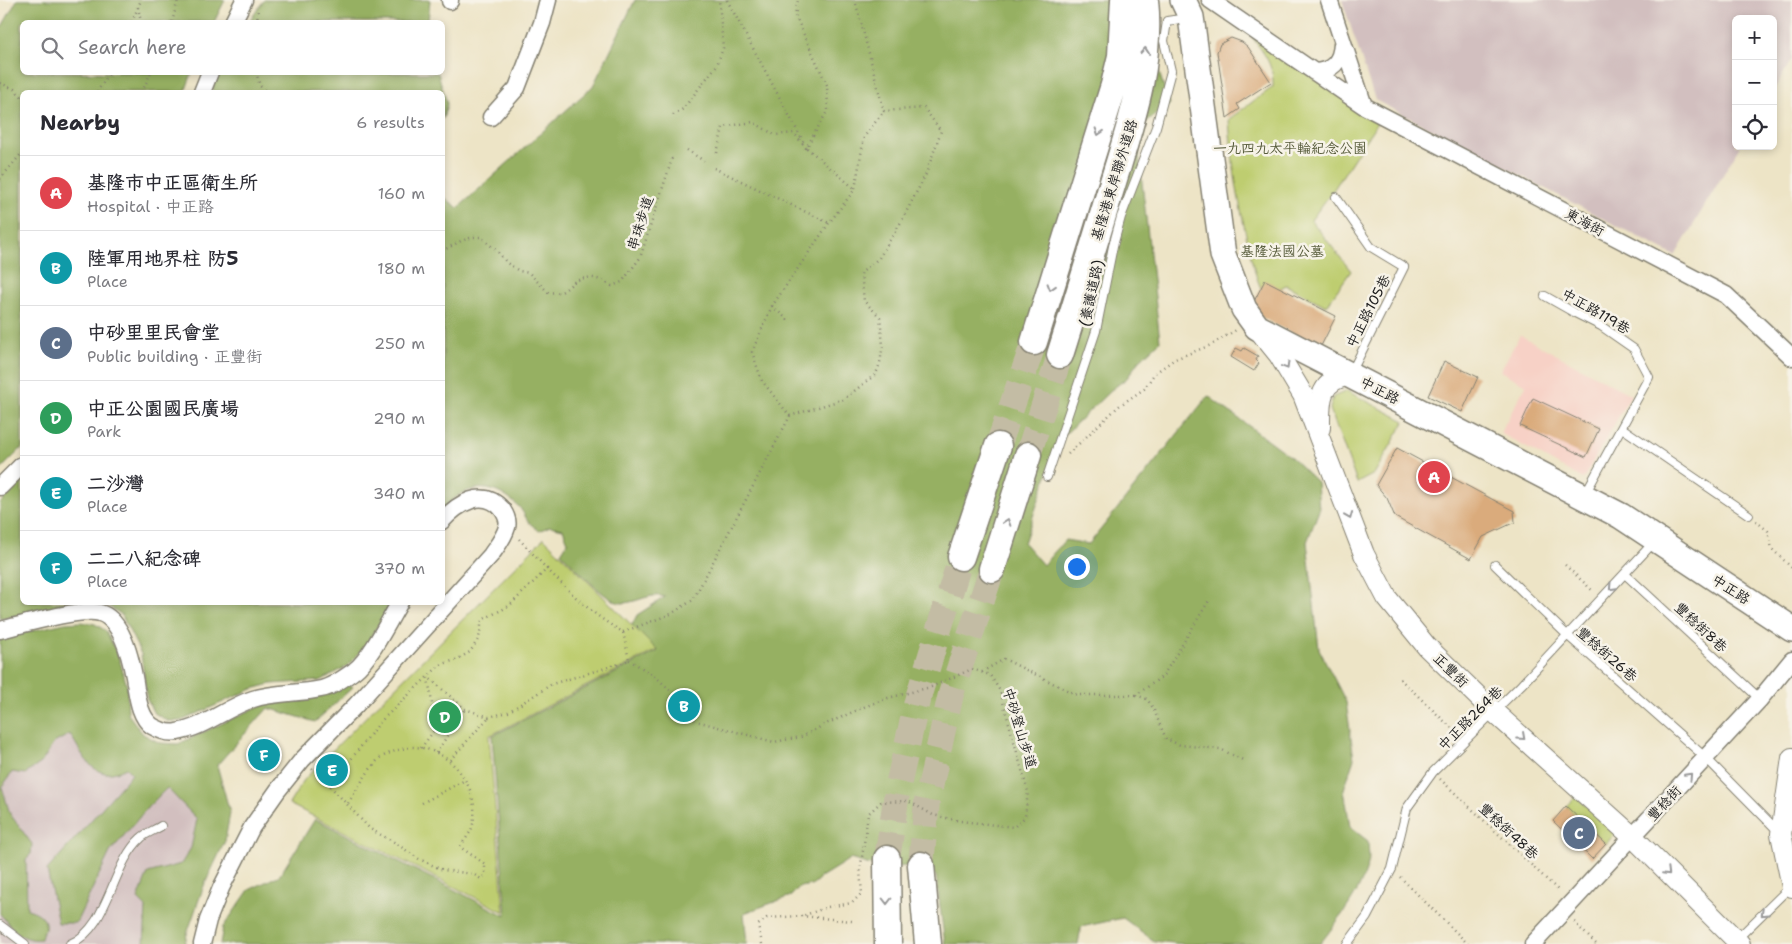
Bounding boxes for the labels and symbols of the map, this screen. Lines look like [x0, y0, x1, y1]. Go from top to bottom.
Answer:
one-way arrow [1140, 47, 1151, 55]
street label: 基隆港東岸聯外道路 [1087, 117, 1141, 243]
one-way arrow [1095, 127, 1105, 136]
park label: 一九四九太平輪紀念公園 [1213, 139, 1367, 157]
street label: 串珠步道 [623, 194, 657, 252]
street label: 東海街 [1562, 204, 1608, 240]
park label: 基隆法國公墓 [1240, 242, 1324, 260]
street label: (養護道路) [1075, 258, 1107, 328]
street label: 中正路105巷 [1342, 271, 1395, 351]
one-way arrow [1047, 282, 1057, 291]
street label: 中正路119巷 [1558, 284, 1634, 338]
one-way arrow [1279, 361, 1289, 370]
street label: 中正路 [1357, 372, 1403, 408]
pin: A [1418, 458, 1450, 496]
one-way arrow [1343, 511, 1353, 519]
one-way arrow [1001, 518, 1011, 527]
your location [1064, 554, 1090, 580]
street label: 中正路 [1708, 570, 1754, 608]
one-way arrow [1609, 582, 1618, 591]
street label: 豐稔街8巷 [1671, 598, 1732, 657]
street label: 豐稔街26巷 [1573, 623, 1642, 686]
street label: 正豐街 [1430, 649, 1472, 691]
street label: 中正路264巷 [1434, 681, 1507, 754]
street label: 中砂登山步道 [999, 685, 1041, 771]
pin: B [668, 687, 700, 725]
pin: D [429, 698, 461, 736]
one-way arrow [1516, 731, 1525, 740]
pin: F [248, 736, 280, 774]
pin: E [316, 751, 348, 789]
one-way arrow [1684, 772, 1693, 781]
street label: 豐稔街 [1643, 782, 1685, 824]
street label: 豐稔街48巷 [1475, 799, 1543, 864]
pin: C [1563, 814, 1595, 852]
one-way arrow [1662, 866, 1671, 875]
one-way arrow [882, 898, 892, 906]
one-way arrow [1760, 907, 1769, 916]

